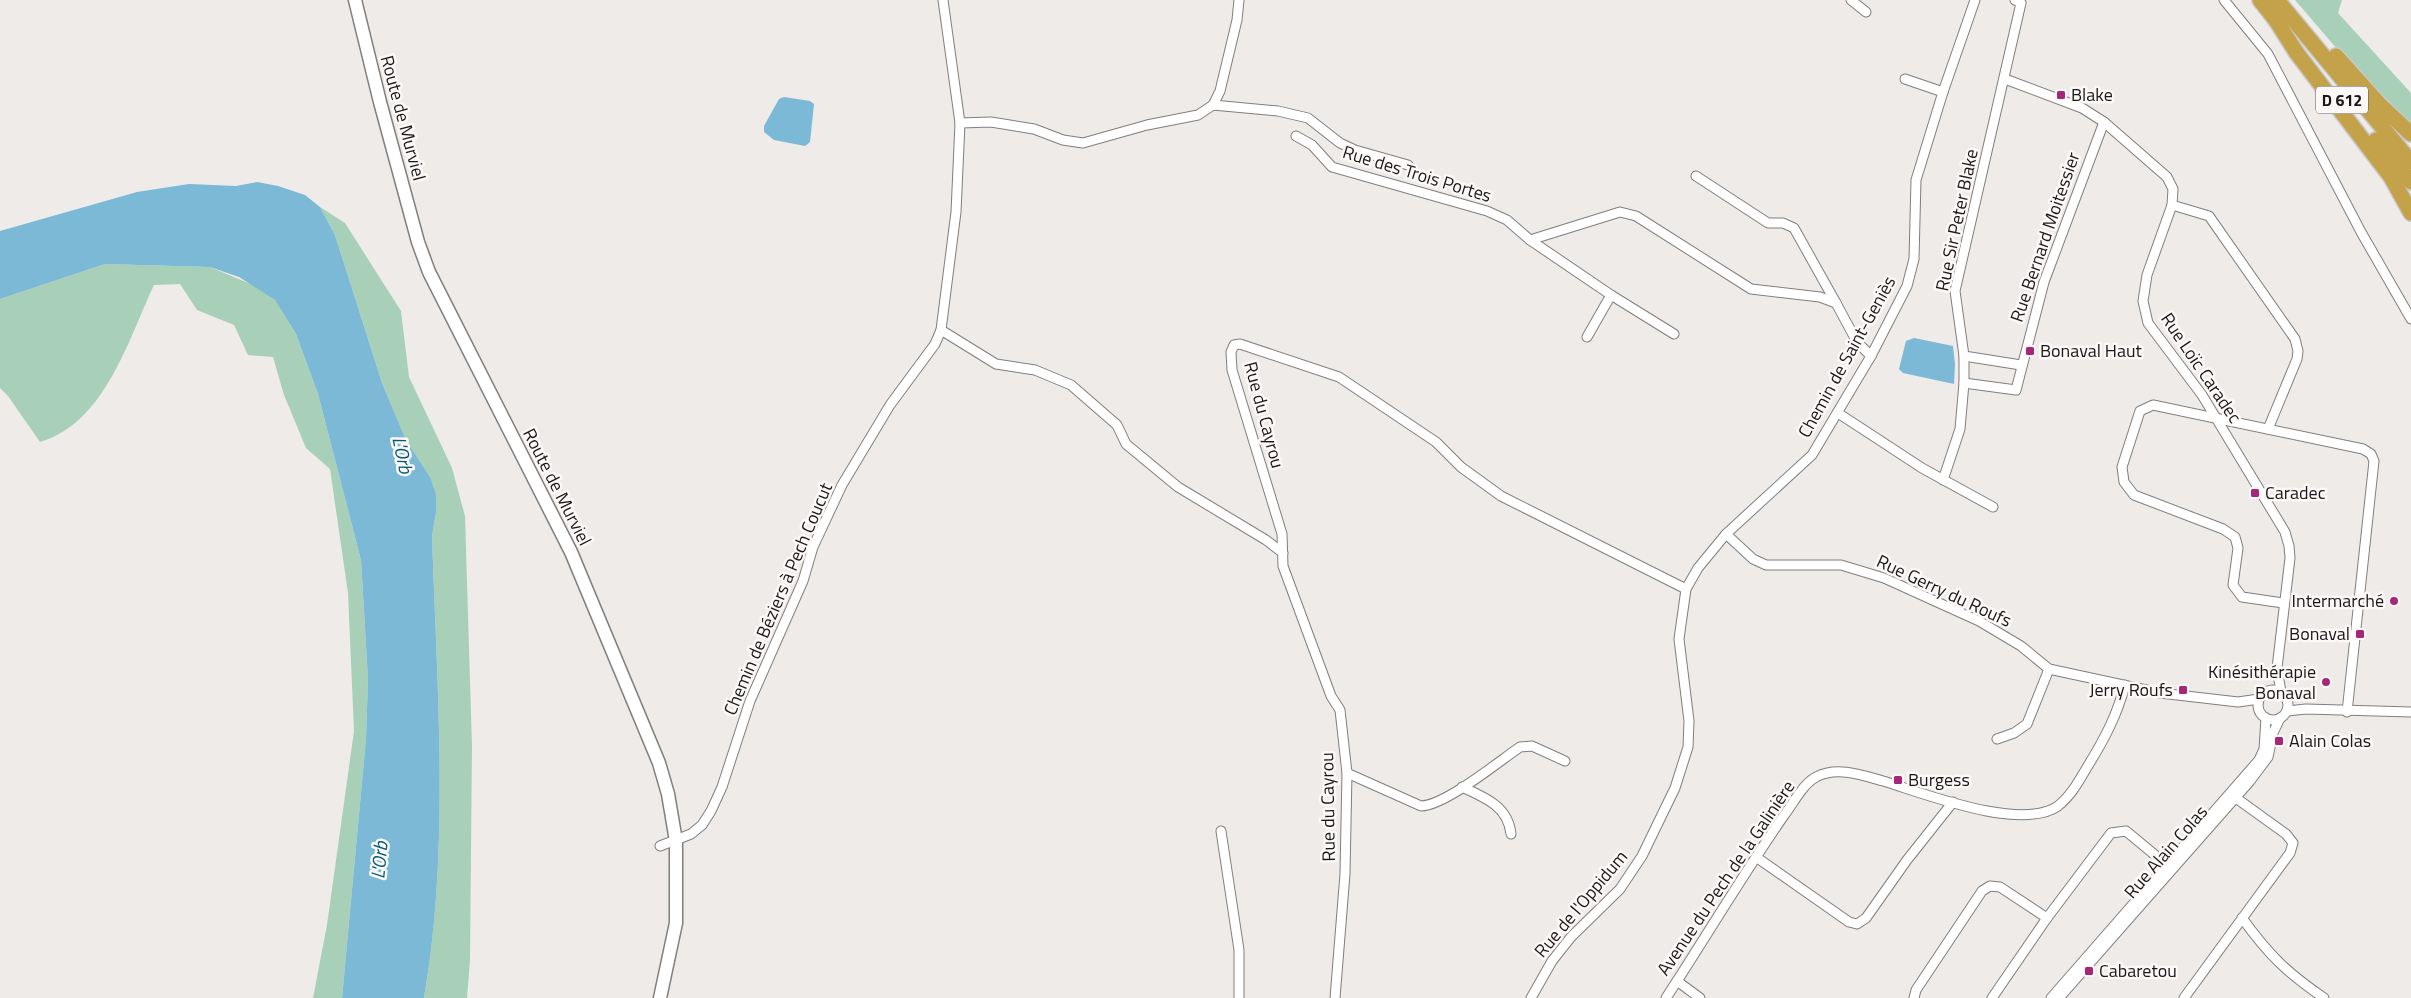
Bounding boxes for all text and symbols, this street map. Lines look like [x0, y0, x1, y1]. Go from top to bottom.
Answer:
street label: Route de Murviel [374, 52, 433, 184]
place label: Blake [2071, 81, 2113, 108]
road number: D 612 [2316, 86, 2368, 114]
marker: Blake [2055, 89, 2067, 101]
street label: Rue des Trois Portes [1339, 138, 1495, 209]
street label: Rue Sir Peter Blake [1928, 146, 1985, 293]
street label: Rue Bernard Moitessier [2003, 148, 2086, 325]
street label: Chemin de Saint-Geniès [1791, 271, 1902, 443]
street label: Rue Loïc Caradec [2154, 307, 2248, 428]
place label: Bonaval Haut [2040, 337, 2143, 364]
marker: Bonaval Haut [2024, 345, 2036, 357]
street label: Rue du Cayrou [1237, 359, 1292, 471]
street label: Route de Murviel [516, 423, 599, 550]
water label: L'Orb [385, 434, 422, 477]
street label: Chemin de Béziers à Pech Coucut [716, 478, 839, 719]
place label: Caradec [2265, 479, 2326, 506]
marker: Caradec [2249, 487, 2261, 499]
street label: Rue Gerry du Roufs [1872, 547, 2016, 634]
place label: Intermarché [2292, 587, 2384, 614]
marker: Intermarché [2388, 595, 2400, 607]
place label: Bonaval [2289, 620, 2350, 647]
marker: Bonaval [2354, 628, 2366, 640]
place label: Kinésithérapie Bonaval [2208, 658, 2316, 706]
place label: Jerry Roufs [2089, 676, 2173, 703]
marker: Kinésithérapie Bonaval [2320, 676, 2332, 688]
marker: Jerry Roufs [2177, 684, 2189, 696]
place label: Alain Colas [2289, 727, 2371, 754]
marker: Alain Colas [2273, 735, 2285, 747]
street label: Rue du Cayrou [1313, 752, 1342, 862]
place label: Burgess [1908, 766, 1970, 793]
marker: Burgess [1892, 774, 1904, 786]
street label: Avenue du Pech de la Galinière [1650, 775, 1801, 981]
street label: Rue Alain Colas [2117, 799, 2214, 904]
water label: L'Orb [362, 840, 395, 880]
street label: Rue de l'Oppidum [1528, 844, 1634, 963]
place label: Cabaretou [2099, 957, 2177, 984]
marker: Cabaretou [2083, 965, 2095, 977]

